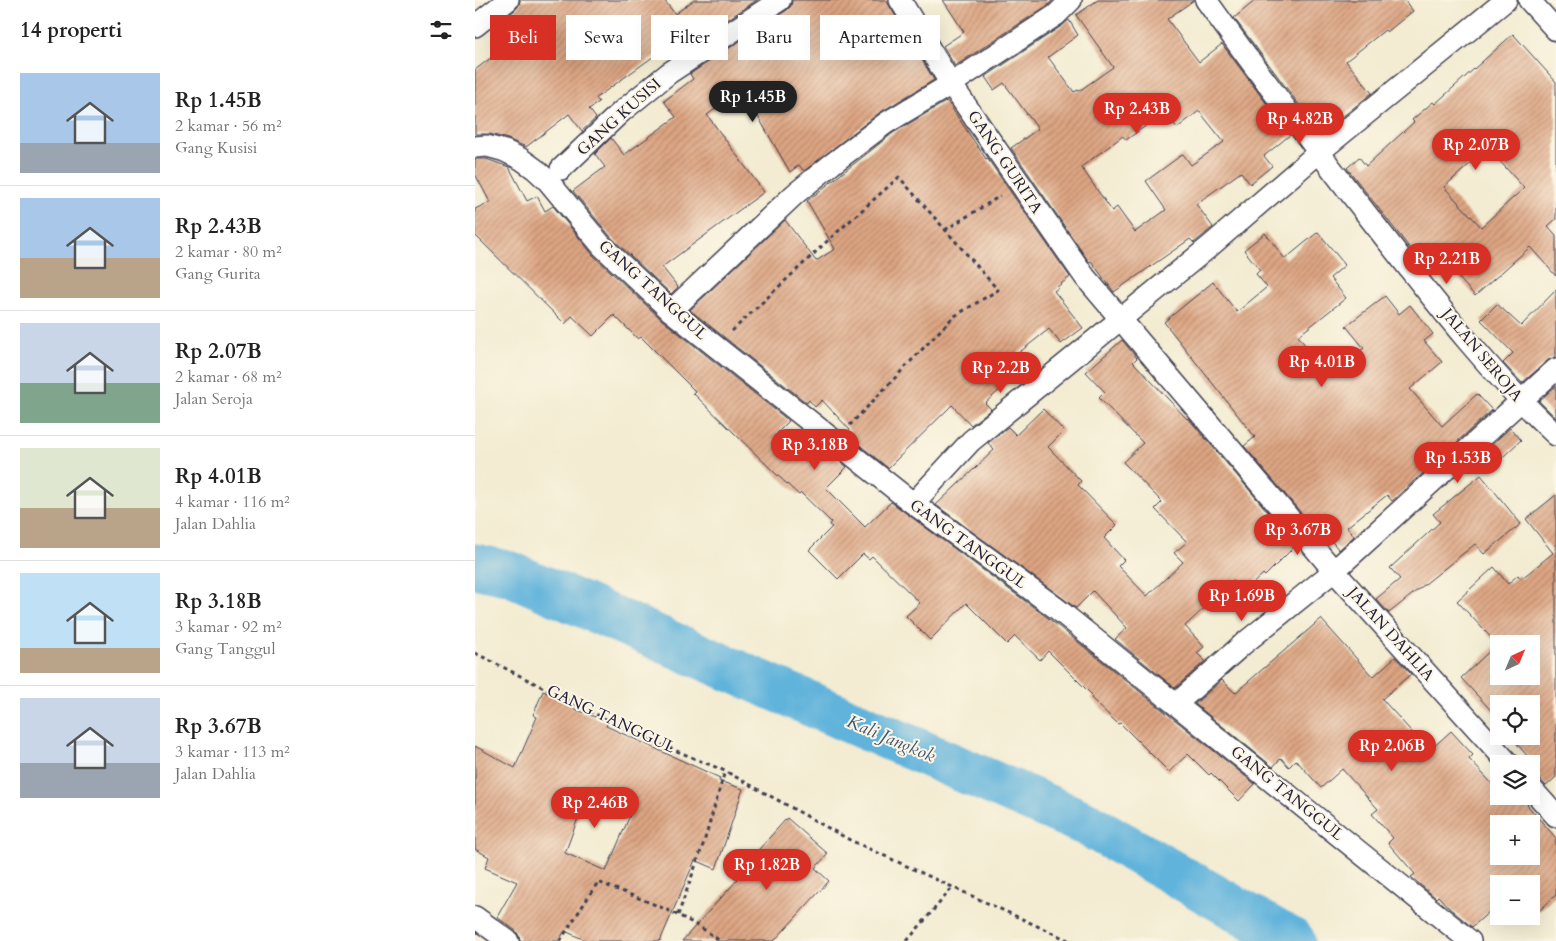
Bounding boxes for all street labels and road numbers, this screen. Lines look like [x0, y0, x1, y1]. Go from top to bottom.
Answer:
street label: GANG KUSISI [572, 73, 666, 161]
street label: GANG GURITA [962, 106, 1048, 218]
street label: GANG TANGGUL [594, 235, 712, 345]
street label: JALAN SEROJA [1435, 302, 1528, 407]
street label: GANG TANGGUL [905, 494, 1031, 594]
street label: JALAN DAHLIA [1341, 581, 1440, 686]
street label: GANG TANGGUL [543, 680, 679, 759]
street label: GANG TANGGUL [1226, 741, 1348, 846]

